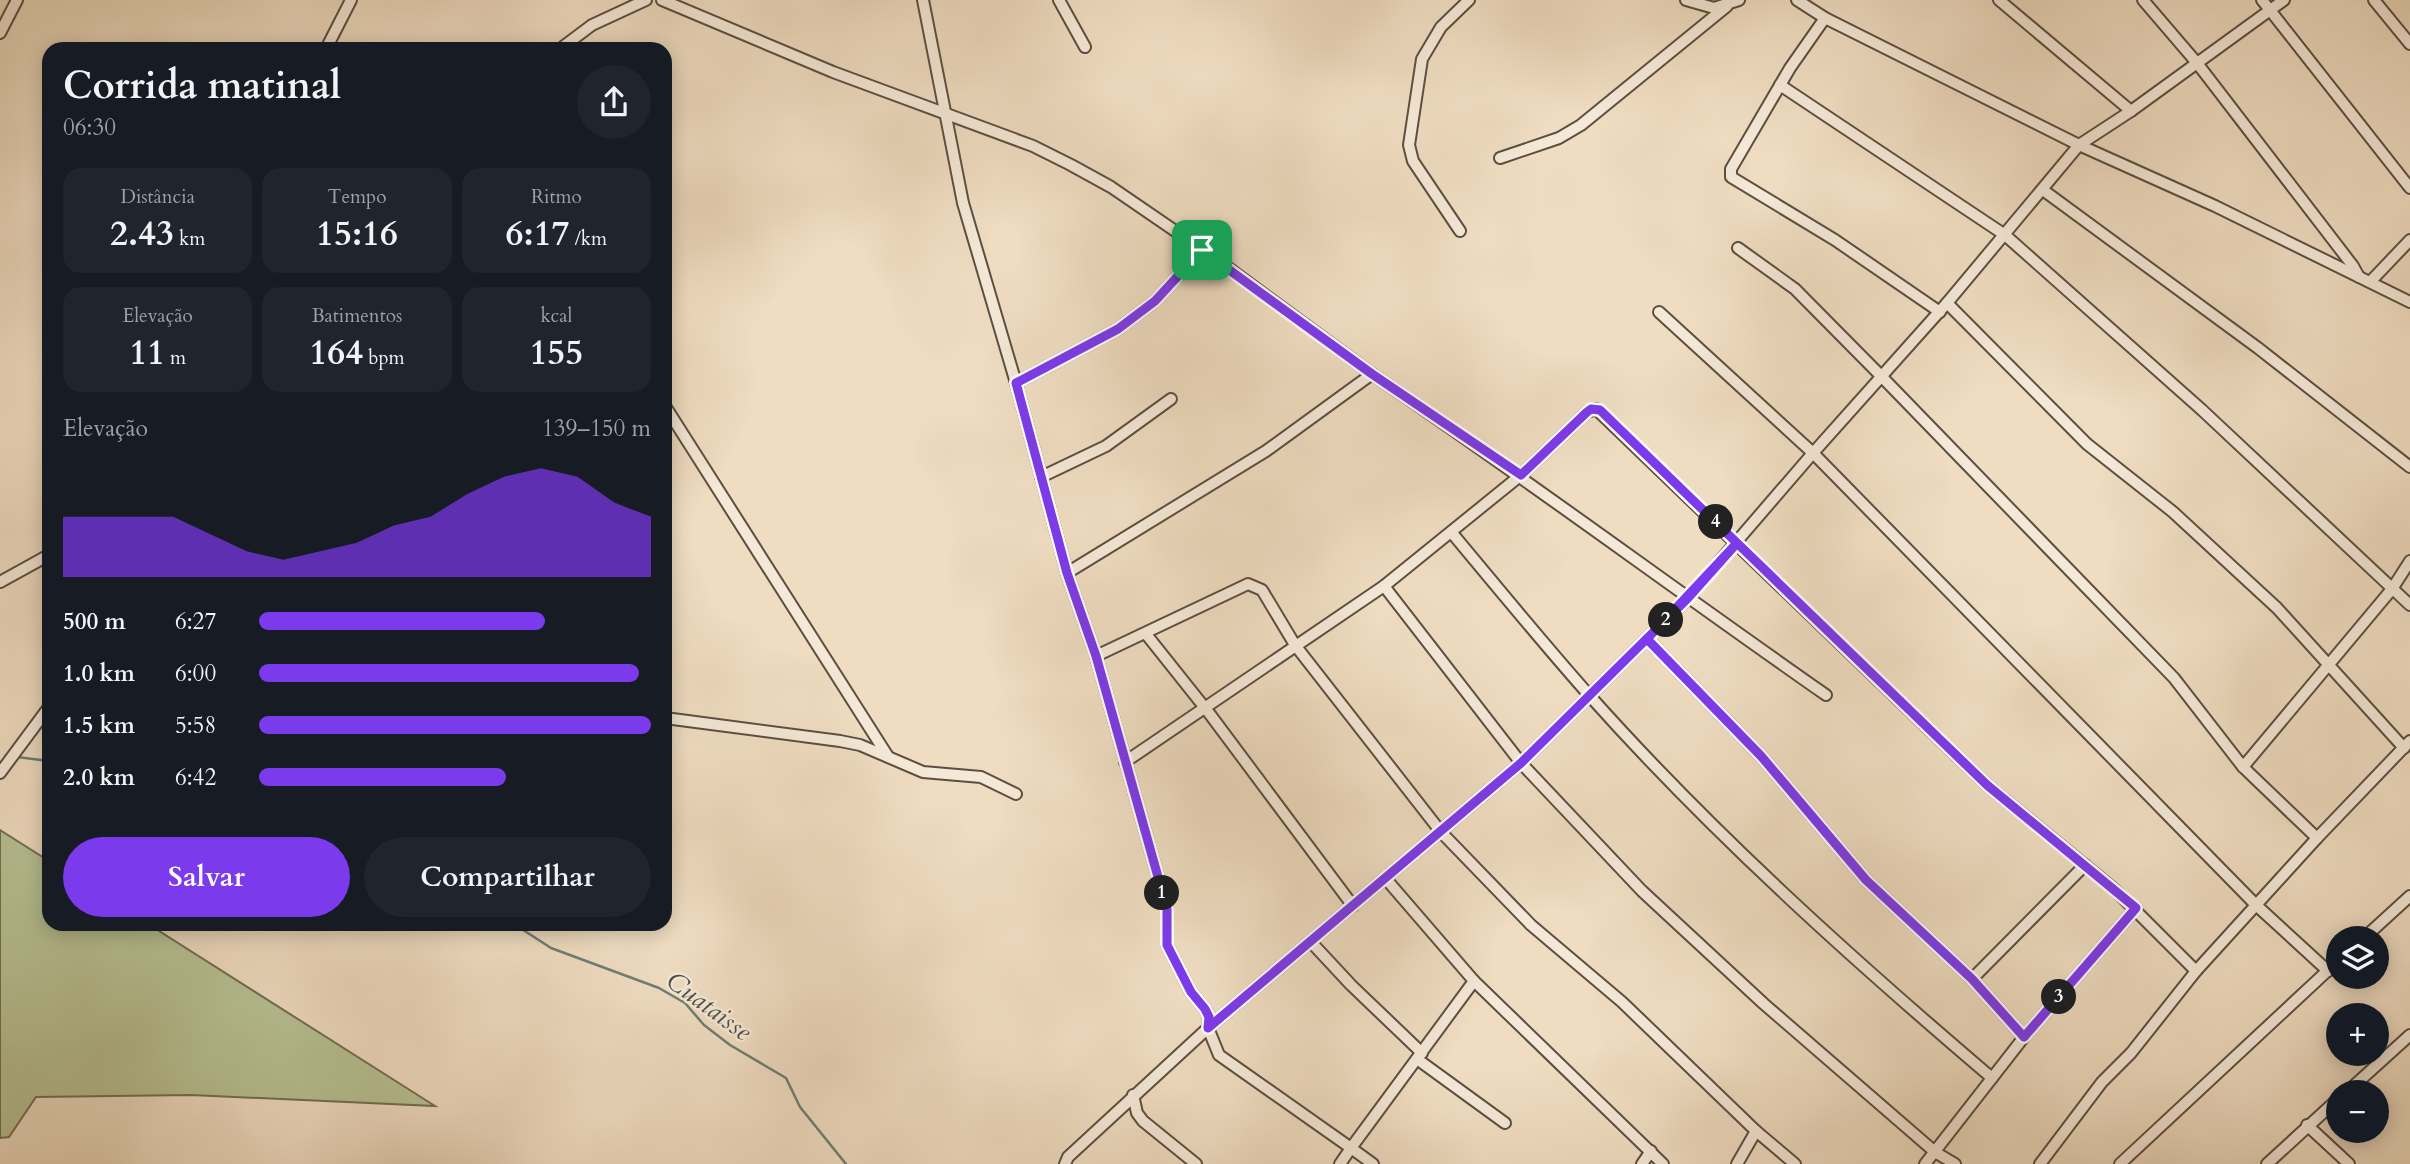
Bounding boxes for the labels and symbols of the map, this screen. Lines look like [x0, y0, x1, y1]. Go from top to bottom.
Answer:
pin [1172, 220, 1232, 280]
pin: 4 [1698, 504, 1734, 540]
pin: 2 [1648, 602, 1684, 638]
pin: 1 [1144, 876, 1180, 910]
water label: Cuataisse [659, 963, 760, 1049]
pin: 3 [2042, 979, 2076, 1014]

